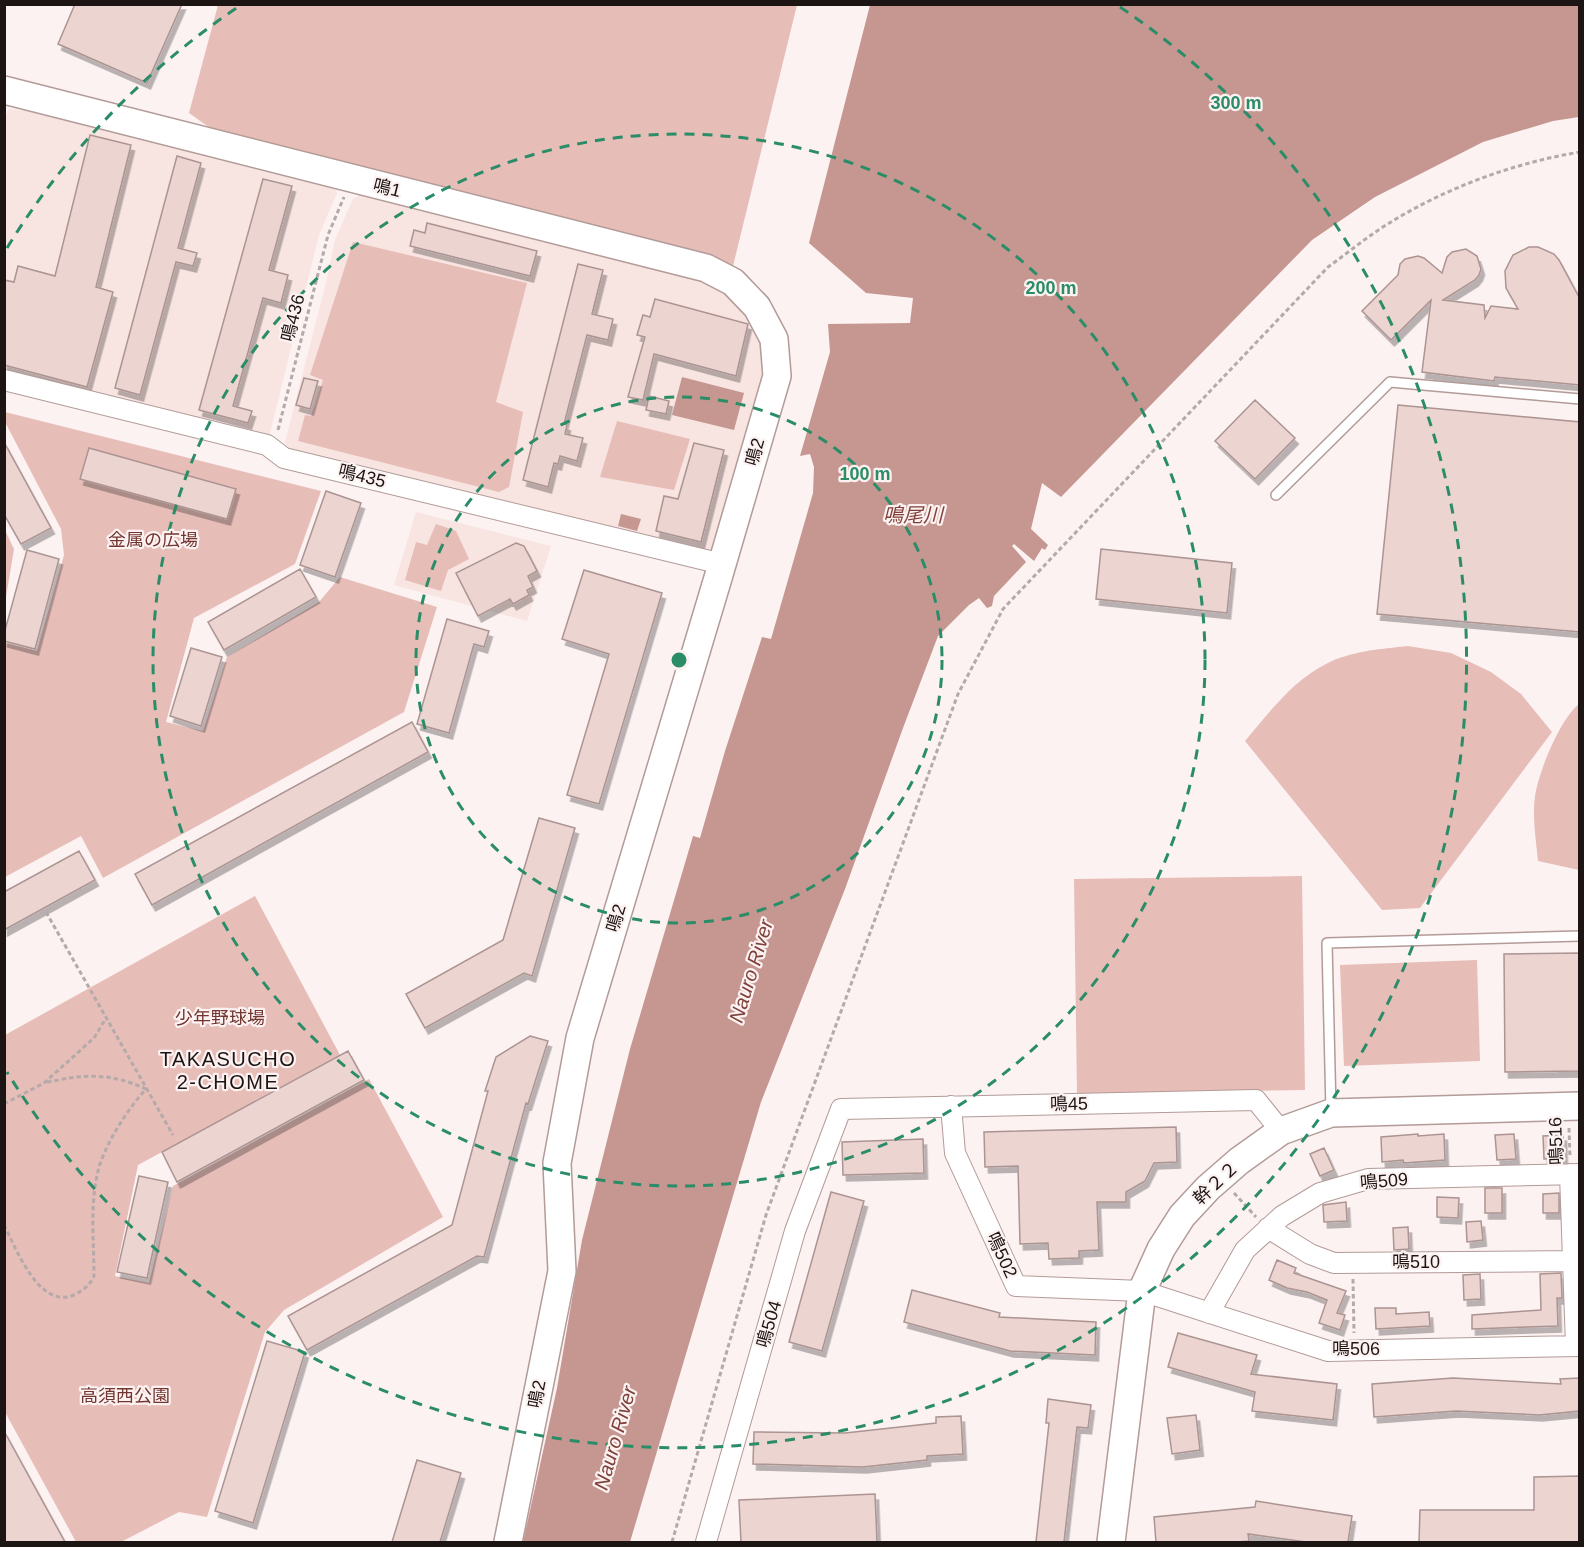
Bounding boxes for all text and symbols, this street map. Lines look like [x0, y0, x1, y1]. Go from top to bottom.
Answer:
text: 300 m [1210, 93, 1262, 113]
street label: 鳴1 [371, 175, 403, 201]
text: 200 m [1025, 278, 1077, 298]
street label: 鳴436 [277, 292, 309, 344]
street label: 鳴2 [742, 436, 768, 468]
street label: 鳴435 [336, 460, 388, 492]
text: 100 m [839, 464, 891, 484]
water label: 鳴尾川 [883, 504, 945, 526]
park label: 金属の広場 [108, 530, 198, 550]
centre of rings [669, 650, 689, 670]
street label: 鳴2 [602, 902, 630, 934]
water label: Nauro River [725, 915, 778, 1025]
park label: 少年野球場 [175, 1008, 265, 1028]
district label: TAKASUCHO 2-CHOME [160, 1048, 296, 1093]
street label: 鳴45 [1050, 1094, 1088, 1114]
street label: 鳴516 [1545, 1117, 1567, 1165]
street label: 幹２２ [1189, 1157, 1243, 1209]
street label: 鳴509 [1359, 1169, 1409, 1193]
street label: 鳴502 [983, 1229, 1021, 1281]
street label: 鳴510 [1392, 1252, 1440, 1272]
street label: 鳴504 [753, 1298, 785, 1350]
street label: 鳴506 [1332, 1339, 1380, 1359]
street label: 鳴2 [525, 1378, 549, 1410]
water label: Nauro River [590, 1382, 641, 1492]
park label: 高須西公園 [80, 1386, 170, 1406]

